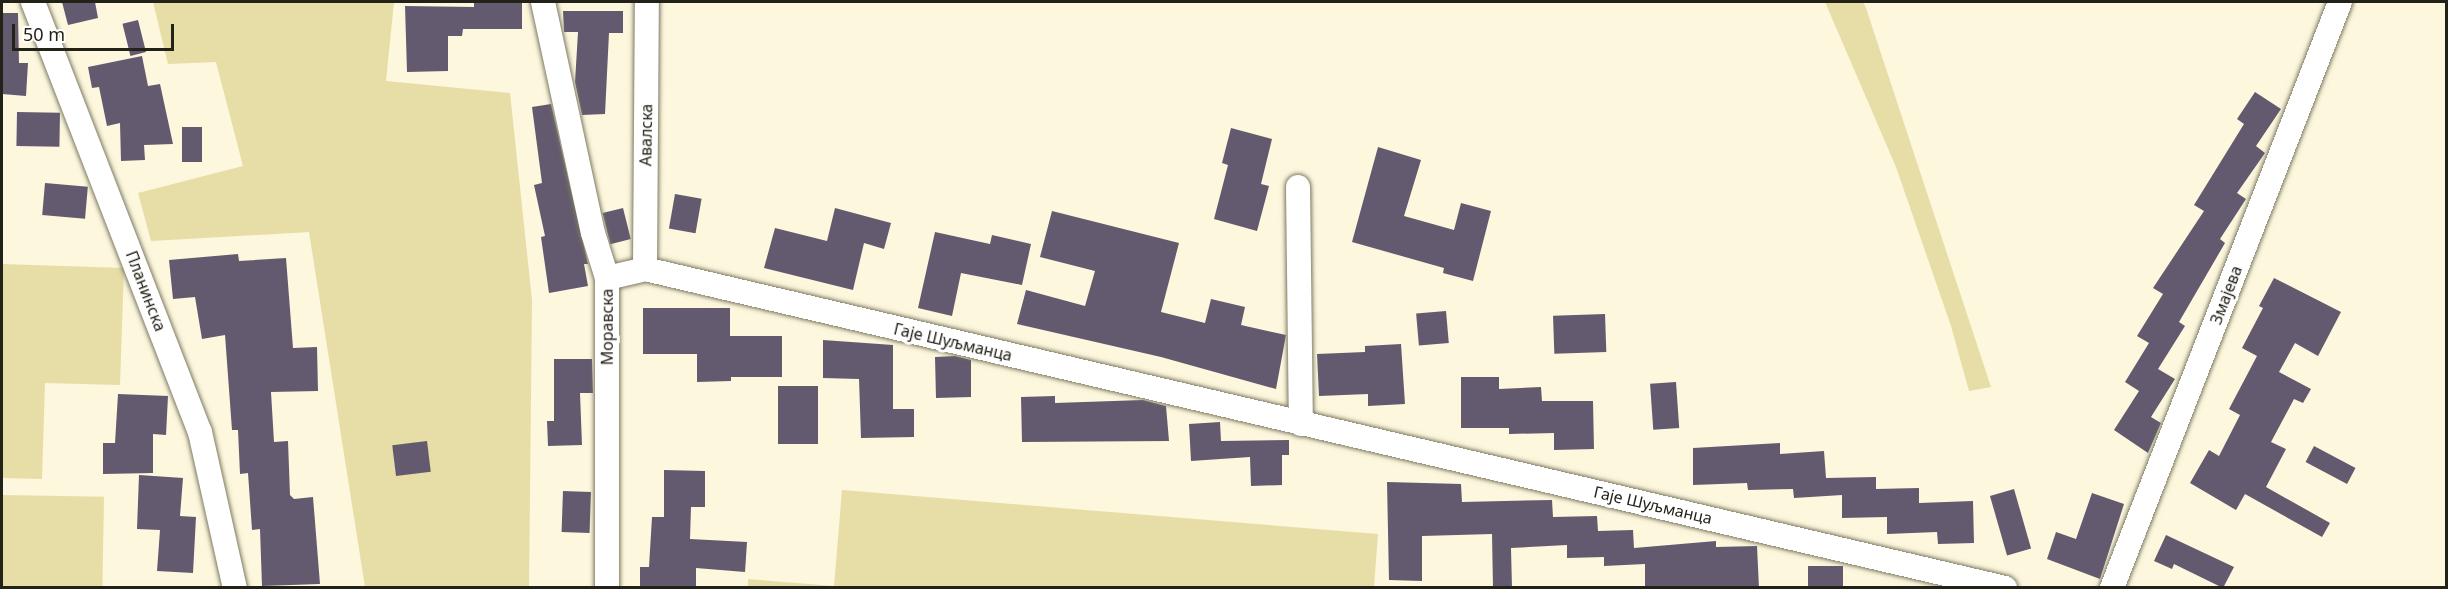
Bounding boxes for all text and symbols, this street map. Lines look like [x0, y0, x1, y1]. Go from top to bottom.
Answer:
scale bar [15, 12, 177, 50]
text: 50 m [23, 22, 65, 46]
street label: Авалска [636, 104, 656, 166]
street label: Планинска [122, 248, 170, 334]
street label: Змајева [2206, 263, 2246, 327]
street label: Моравска [597, 289, 617, 365]
street label: Гаје Шуљманца [892, 319, 1014, 365]
street label: Гаје Шуљманца [1592, 482, 1714, 528]

